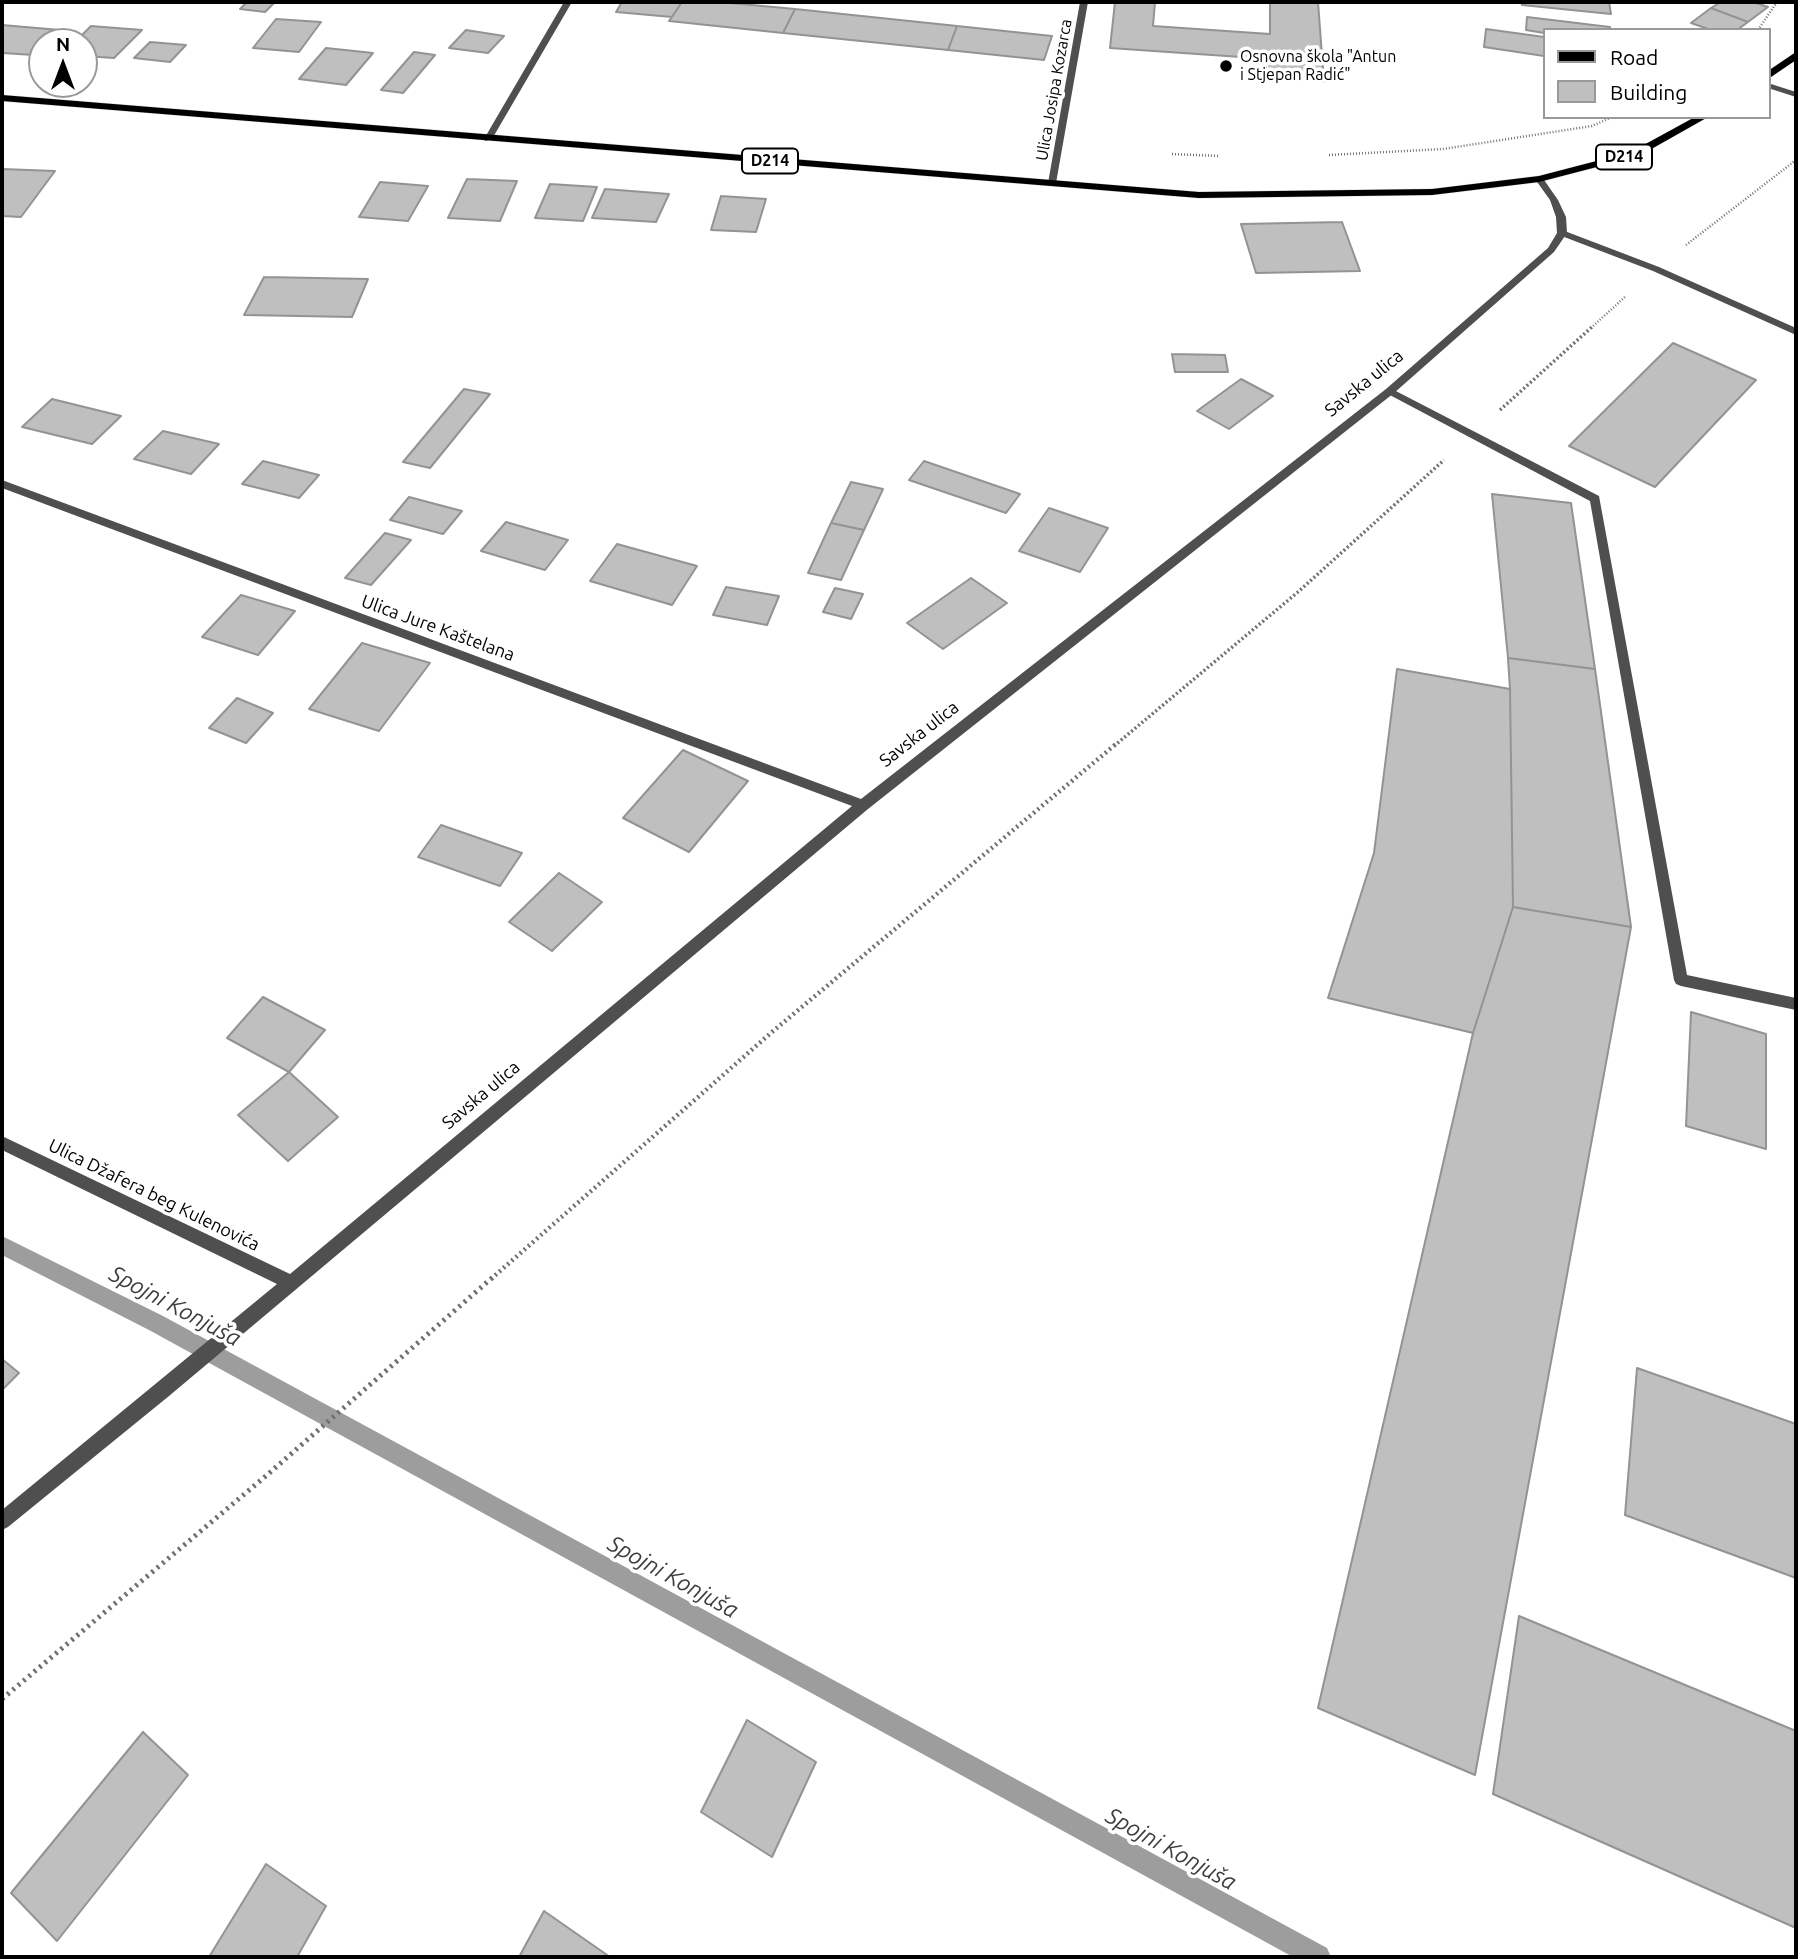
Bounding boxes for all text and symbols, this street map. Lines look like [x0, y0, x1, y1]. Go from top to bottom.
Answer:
street label: Ulica Josipa Kozarca [1032, 18, 1076, 162]
north arrow [28, 28, 98, 98]
legend [1542, 28, 1770, 119]
text: N [56, 33, 70, 55]
text: Road [1610, 45, 1658, 69]
place label: Osnovna škola "Antun i Stjepan Radić" [1240, 47, 1396, 85]
marker: Osnovna škola "Antun i Stjepan Radić" [1218, 58, 1234, 74]
text: Building [1610, 80, 1687, 104]
road number: D214 [1596, 144, 1652, 169]
road number: D214 [742, 148, 798, 174]
street label: Savska ulica [1320, 345, 1408, 421]
street label: Ulica Jure Kaštelana [358, 590, 518, 666]
street label: Savska ulica [875, 696, 963, 772]
street label: Savska ulica [438, 1056, 524, 1134]
street label: Ulica Džafera beg Kulenovića [45, 1134, 263, 1256]
water label: Spojni Konjuša [105, 1260, 245, 1352]
water label: Spojni Konjuša [603, 1530, 743, 1624]
water label: Spojni Konjuša [1101, 1802, 1241, 1896]

